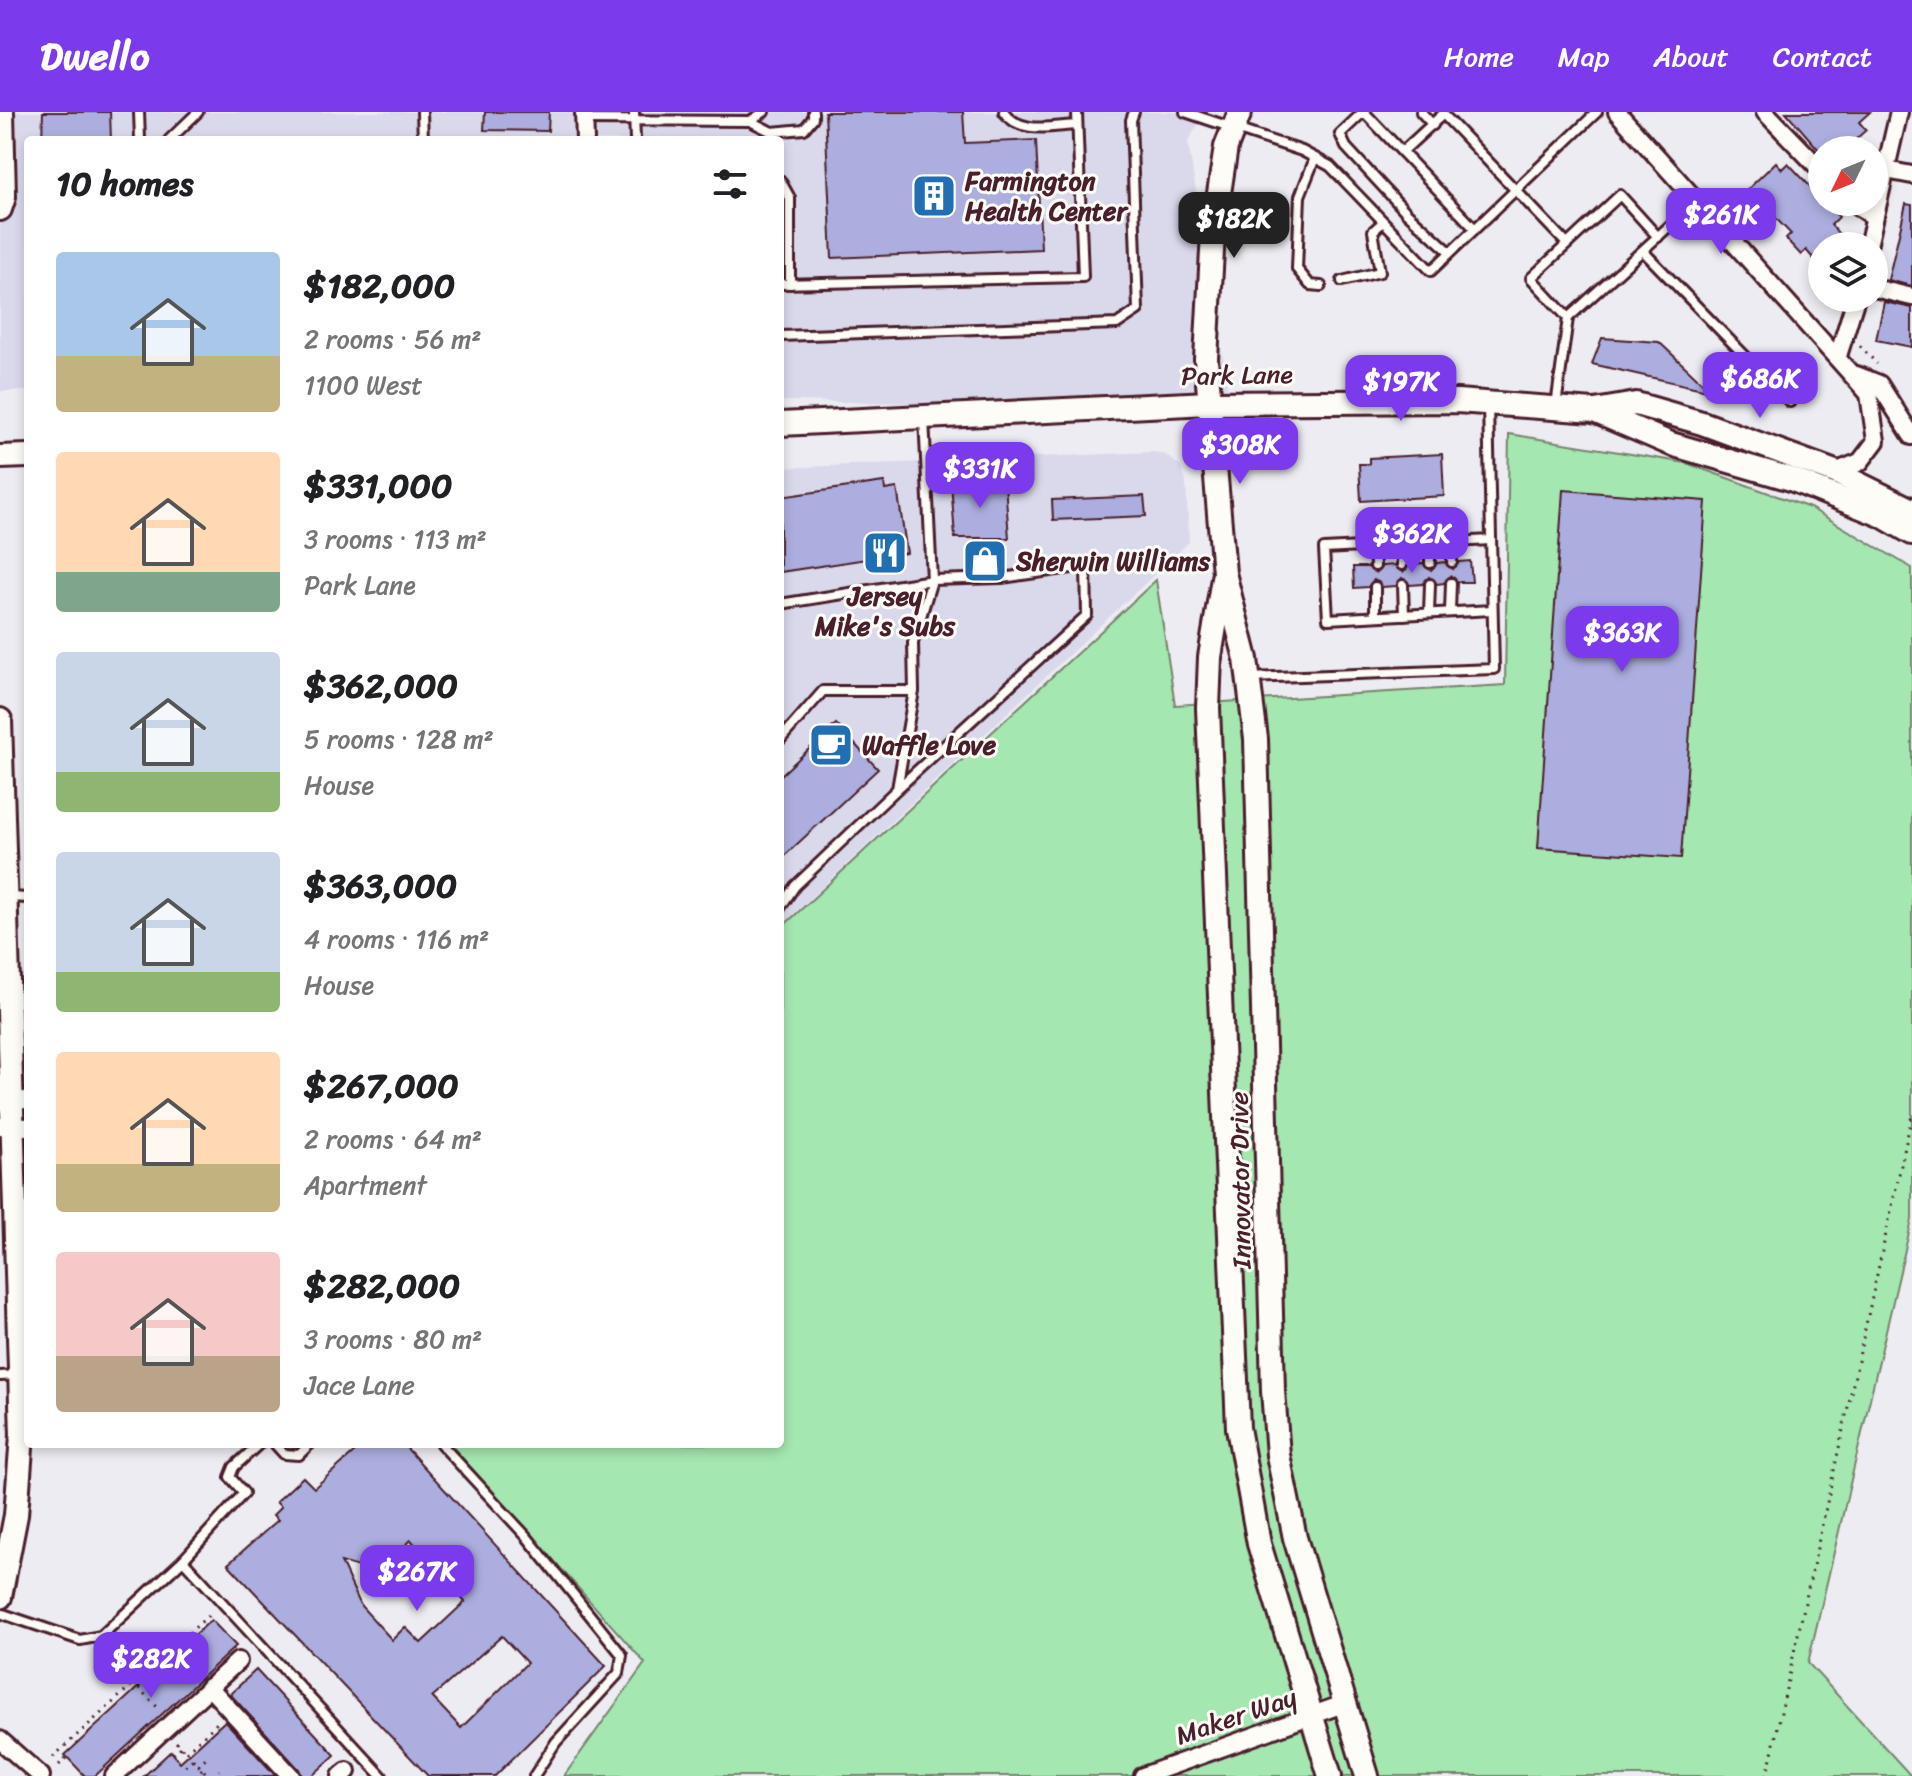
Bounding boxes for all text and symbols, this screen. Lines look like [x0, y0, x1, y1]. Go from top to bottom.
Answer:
text: Dwello [40, 23, 149, 90]
text: Home [1444, 32, 1514, 81]
text: Map [1558, 32, 1609, 81]
text: About [1653, 32, 1729, 81]
text: Contact [1773, 32, 1872, 81]
north arrow [1808, 136, 1888, 216]
map controls [1808, 136, 1888, 312]
text: 10 homes [56, 154, 194, 214]
place label: Farmington Health Center [964, 158, 1129, 234]
icon: filters [708, 162, 752, 206]
building icon: Farmington Health Center [910, 172, 958, 220]
pin: $261K [1665, 188, 1777, 256]
text: $261K [1684, 191, 1758, 237]
pin: $182K [1178, 192, 1290, 260]
text: $182K [1196, 195, 1272, 241]
button: layers [1808, 232, 1888, 312]
text: $182,000 [304, 256, 455, 316]
icon: home [120, 284, 216, 380]
text: 2 rooms · 56 m² [304, 316, 482, 362]
street label: Park Lane [1181, 351, 1294, 399]
pin: $686K [1704, 352, 1816, 420]
pin: $197K [1345, 355, 1457, 423]
text: $686K [1721, 355, 1799, 401]
text: $197K [1363, 358, 1439, 404]
text: 1100 West [304, 362, 423, 408]
pin: $308K [1184, 418, 1296, 486]
text: $308K [1200, 421, 1280, 467]
pin: $331K [924, 442, 1036, 510]
text: $331K [943, 445, 1017, 491]
text: $331,000 [304, 456, 452, 516]
icon: home [120, 484, 216, 580]
pin: $362K [1356, 507, 1468, 575]
text: $362K [1373, 510, 1451, 556]
text: 3 rooms · 113 m² [304, 516, 487, 562]
restaurant icon: Jersey Mike's Subs [861, 529, 909, 577]
shop icon: Sherwin Williams [961, 537, 1009, 585]
place label: Sherwin Williams [1015, 538, 1211, 584]
text: Park Lane [304, 562, 416, 608]
place label: Jersey Mike's Subs [814, 573, 956, 649]
pin: $363K [1566, 606, 1678, 674]
text: $363K [1584, 609, 1660, 655]
text: $362,000 [304, 656, 458, 716]
icon: home [120, 684, 216, 780]
text: 5 rooms · 128 m² [304, 716, 494, 762]
cafe icon: Waffle Love [807, 721, 855, 769]
place label: Waffle Love [862, 722, 997, 768]
text: House [304, 762, 374, 808]
text: $363,000 [304, 856, 457, 916]
icon: home [120, 884, 216, 980]
text: 4 rooms · 116 m² [304, 916, 489, 962]
text: House [304, 962, 374, 1008]
text: $267,000 [304, 1056, 459, 1116]
icon: home [120, 1084, 216, 1180]
street label: Innovator Drive [1215, 1091, 1265, 1270]
text: 2 rooms · 64 m² [304, 1116, 482, 1162]
text: Apartment [304, 1162, 427, 1208]
text: $282,000 [304, 1256, 460, 1316]
icon: home [120, 1284, 216, 1380]
text: 3 rooms · 80 m² [304, 1316, 482, 1362]
text: Jace Lane [304, 1362, 415, 1408]
pin: $267K [361, 1545, 473, 1613]
text: $267K [378, 1548, 456, 1594]
pin: $282K [95, 1632, 207, 1700]
text: $282K [112, 1635, 191, 1681]
street label: Maker Way [1169, 1674, 1304, 1758]

